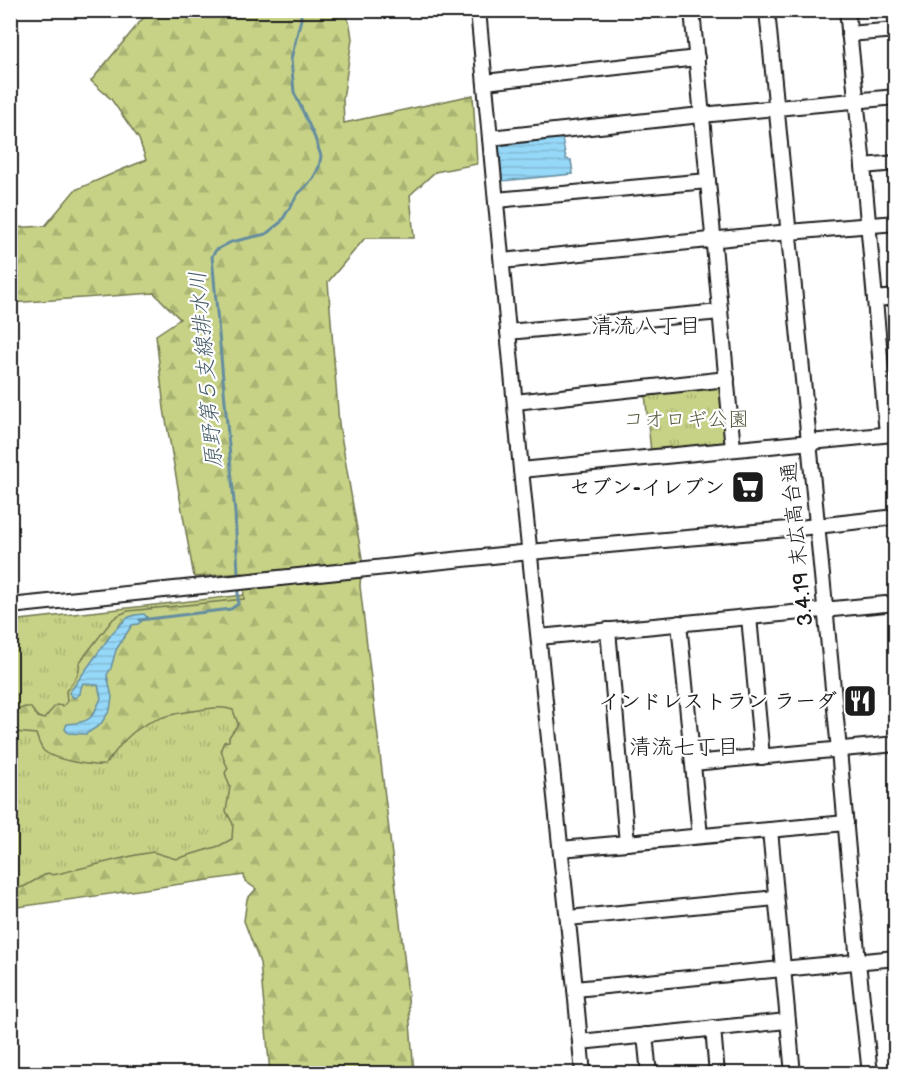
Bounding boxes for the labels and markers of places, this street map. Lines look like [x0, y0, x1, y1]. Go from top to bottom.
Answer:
supermarket icon: セブン-イレブン [730, 469, 766, 505]
place label: セブン-イレブン [569, 475, 725, 500]
restaurant icon: インドレストラン ラーダ [842, 683, 878, 719]
place label: インドレストラン ラーダ [599, 689, 837, 714]

